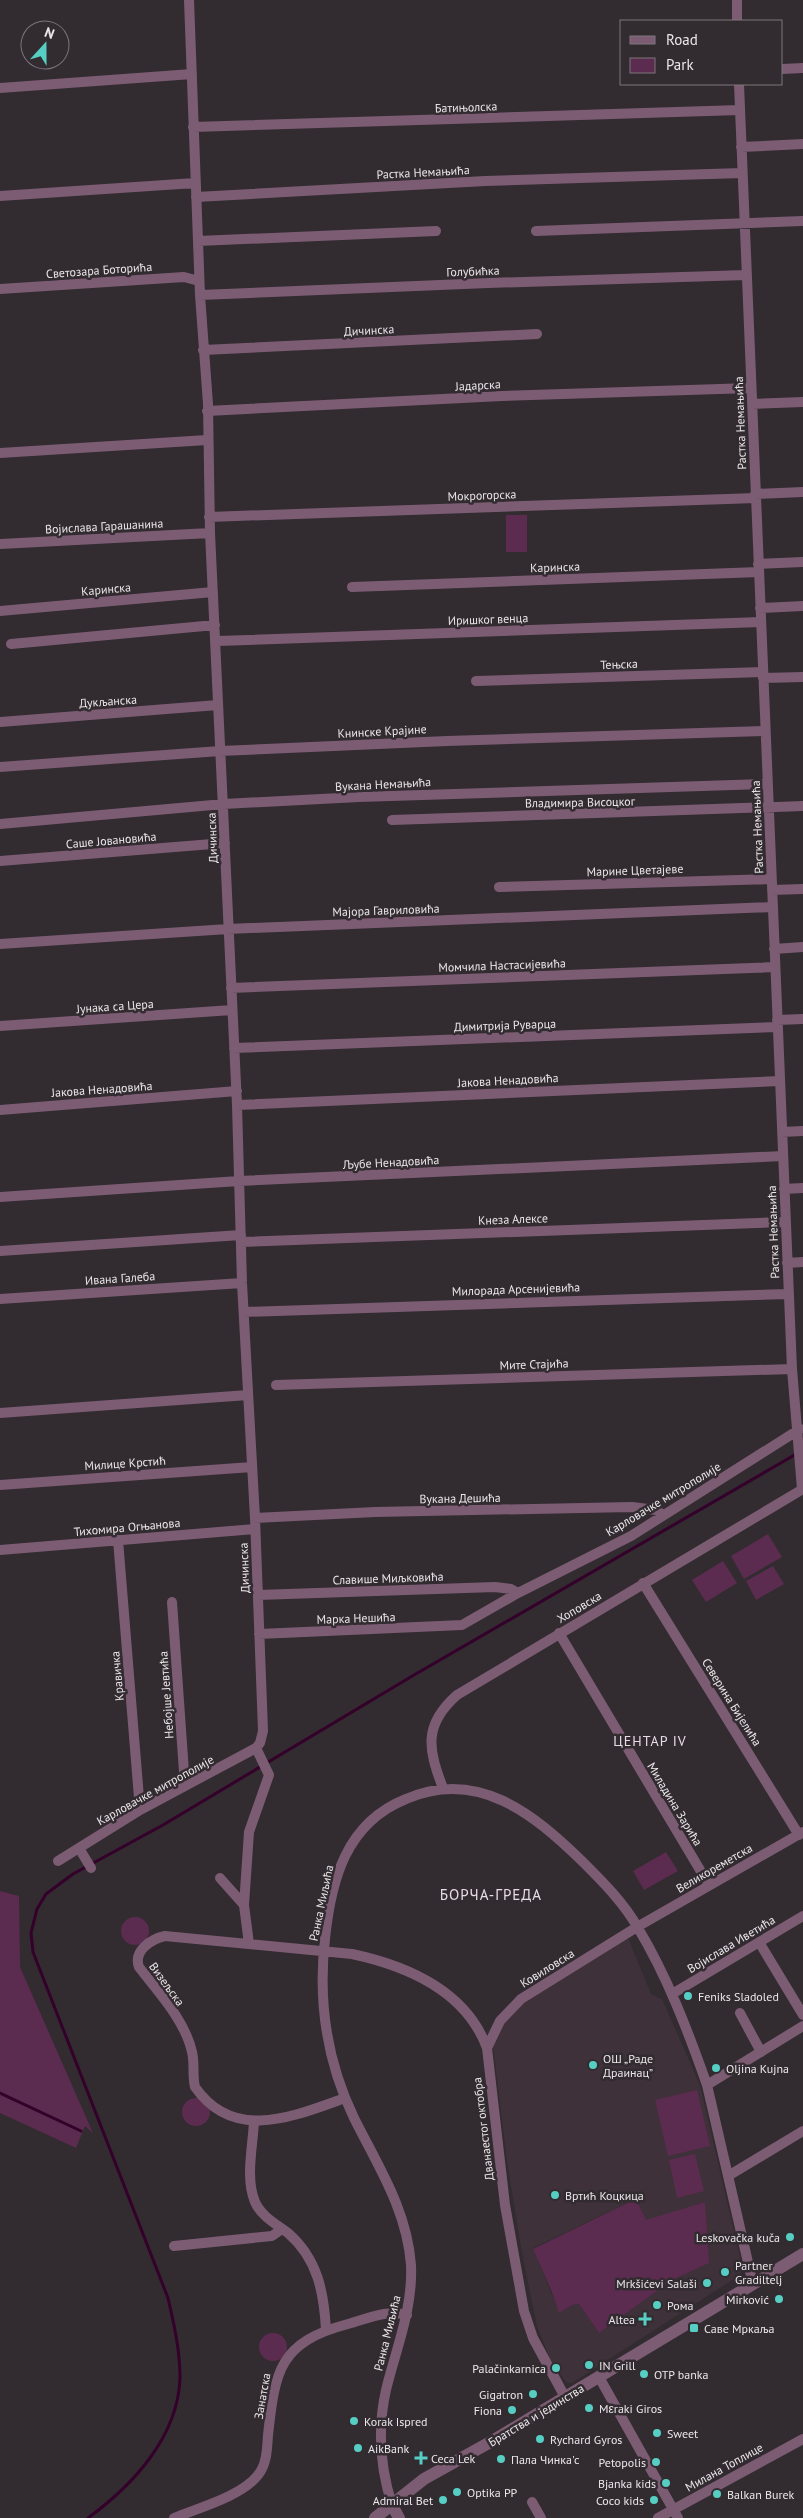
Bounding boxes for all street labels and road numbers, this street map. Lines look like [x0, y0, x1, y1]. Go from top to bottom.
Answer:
street label: Батињолска [435, 98, 498, 116]
street label: Растка Немањића [376, 162, 470, 182]
street label: Светозара Боторића [45, 259, 153, 281]
street label: Голубићка [446, 263, 500, 279]
street label: Дичинска [343, 321, 395, 339]
street label: Јадарска [454, 376, 501, 394]
street label: Растка Немањића [731, 376, 749, 470]
street label: Мокрогорска [447, 486, 517, 504]
street label: Војислава Гарашанина [45, 515, 164, 537]
street label: Каринска [530, 559, 580, 575]
street label: Каринска [80, 579, 132, 599]
street label: Иришког венца [448, 610, 529, 628]
street label: Тењска [600, 656, 638, 672]
street label: Дукљанска [79, 692, 137, 710]
street label: Книнске Крајине [337, 721, 427, 741]
street label: Вукана Немањића [335, 774, 431, 794]
street label: Растка Немањића [748, 780, 766, 874]
street label: Владимира Висоцког [525, 794, 636, 810]
street label: Дичинска [204, 812, 220, 864]
street label: Саше Јовановића [65, 829, 157, 851]
street label: Марине Цветајеве [586, 861, 684, 879]
street label: Мајора Гавриловића [332, 901, 440, 919]
street label: Момчила Настасијевића [438, 955, 566, 975]
street label: Јунака са Цера [75, 996, 154, 1016]
street label: Димитрија Руварца [454, 1016, 556, 1034]
street label: Јакова Ненадовића [456, 1070, 559, 1090]
street label: Јакова Ненадовића [50, 1078, 153, 1100]
street label: Љубе Ненадовића [341, 1152, 440, 1172]
street label: Растка Немањића [764, 1185, 782, 1279]
street label: Кнеза Алексе [478, 1210, 548, 1228]
street label: Ивана Галеба [84, 1268, 156, 1288]
street label: Милорада Арсенијевића [452, 1279, 580, 1299]
street label: Мите Стајића [499, 1355, 569, 1373]
street label: Милице Крстић [84, 1453, 166, 1473]
street label: Карловачке митрополије [603, 1459, 723, 1539]
street label: Вукана Дешића [419, 1490, 501, 1506]
street label: Тихомира Огњанова [73, 1515, 181, 1539]
street label: Дичинска [236, 1542, 252, 1594]
street label: Славише Миљковића [332, 1569, 444, 1587]
street label: Хоповска [554, 1588, 604, 1626]
street label: Марка Нешића [316, 1609, 396, 1627]
street label: Кравичка [107, 1650, 127, 1701]
street label: Небојше Јевтића [155, 1651, 177, 1739]
street label: Северина Бијелића [699, 1655, 765, 1749]
street label: Карловачке митрополије [94, 1752, 216, 1828]
street label: Миладина Зарића [644, 1760, 706, 1849]
street label: Великореметска [673, 1840, 755, 1896]
street label: Ранка Миљића [306, 1863, 336, 1942]
street label: Војислава Иветића [684, 1912, 778, 1976]
street label: Ковиловска [517, 1945, 577, 1991]
street label: Визељска [146, 1959, 188, 2009]
street label: Дванаестог октобра [469, 2076, 497, 2181]
street label: Ранка Миљића [370, 2294, 404, 2372]
street label: Занатска [251, 2372, 273, 2420]
street label: Братства и јединства [485, 2380, 587, 2450]
street label: Милана Топлице [683, 2439, 765, 2495]

